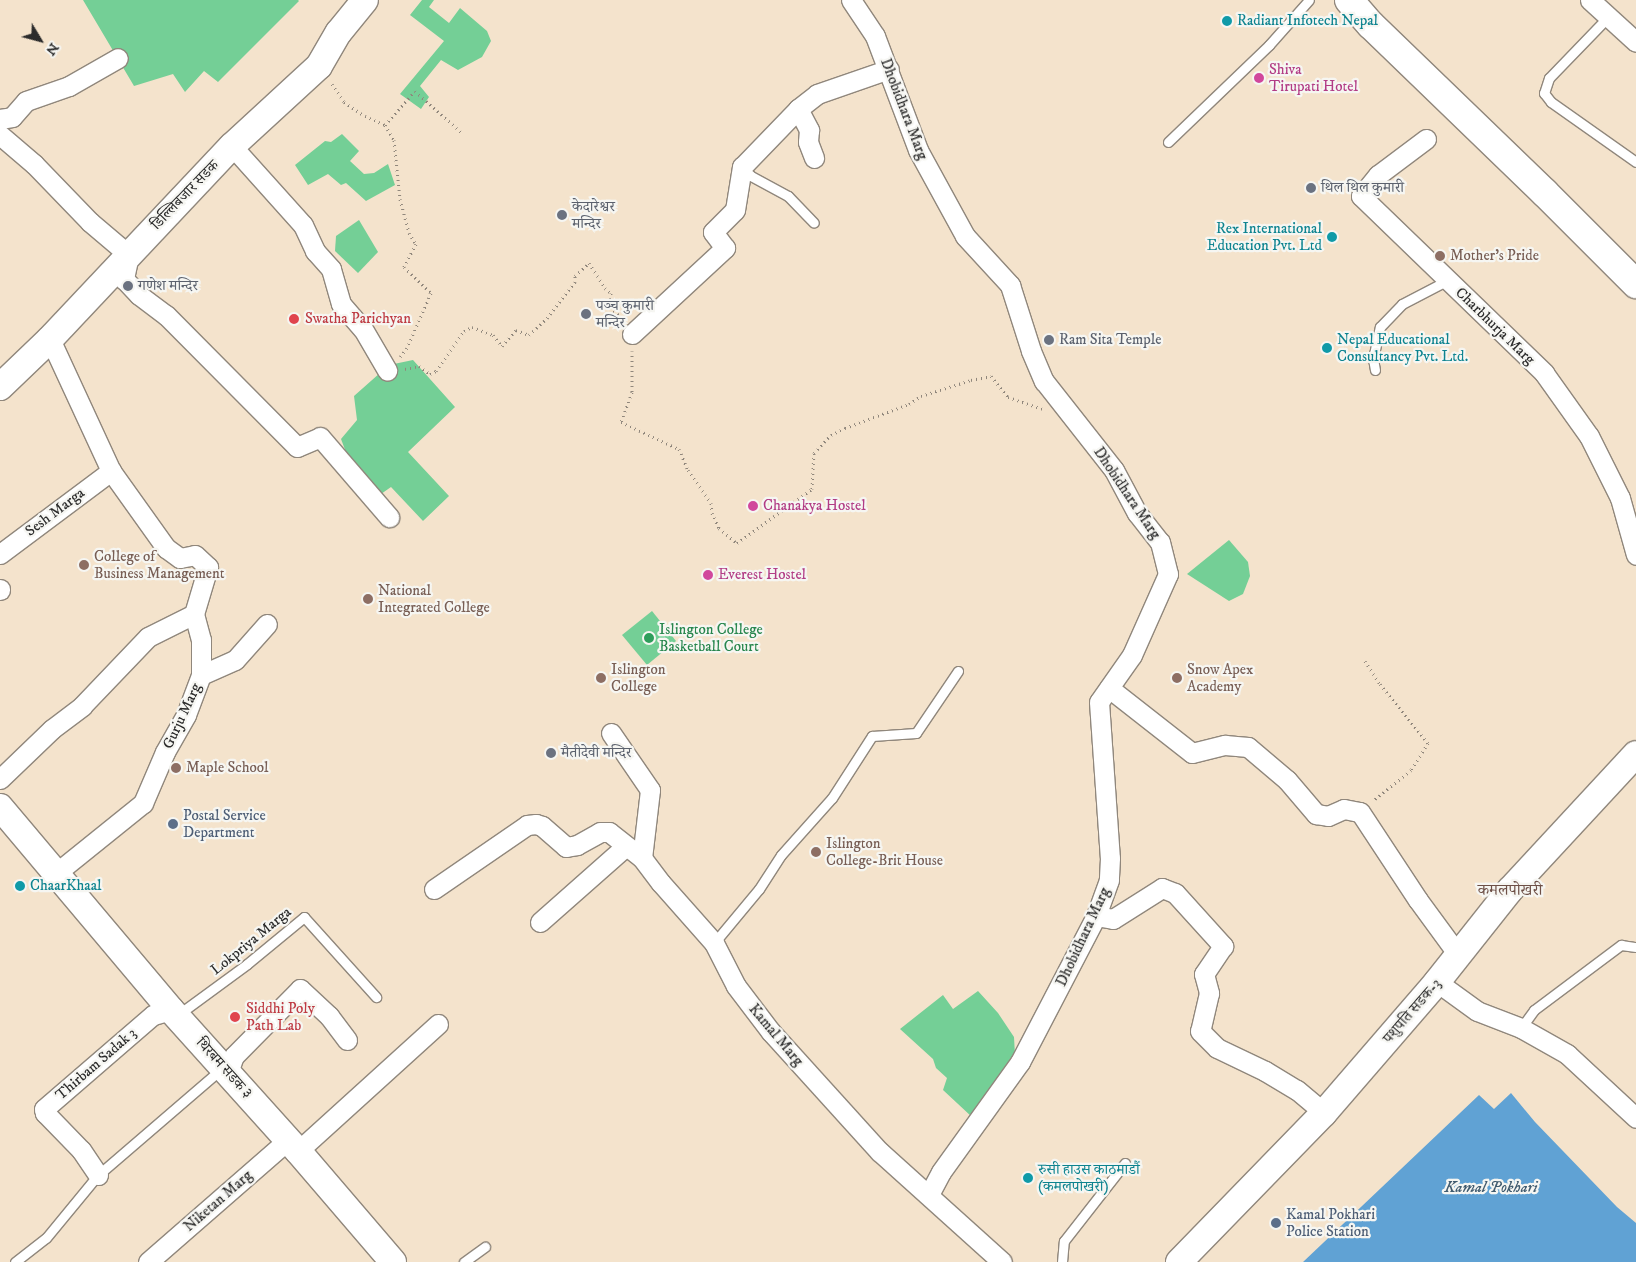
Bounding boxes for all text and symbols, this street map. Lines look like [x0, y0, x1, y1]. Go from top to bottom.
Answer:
place label: Radiant Infotech Nepal [1237, 12, 1378, 30]
north arrow [15, 15, 65, 65]
marker: Radiant Infotech Nepal [1221, 15, 1233, 27]
text: N [41, 39, 63, 59]
street label: Dhobidhara Marg [876, 56, 932, 162]
place label: Shiva Tirupati Hotel [1269, 60, 1358, 95]
marker: Shiva Tirupati Hotel [1253, 72, 1265, 84]
street label: डिल्लिबजार सडक [147, 156, 223, 234]
place label: थिल थिल कुमारी [1321, 179, 1404, 197]
marker: थिल थिल कुमारी [1305, 182, 1317, 194]
place label: केदारेश्वर मन्दिर [572, 197, 615, 232]
marker: केदारेश्वर मन्दिर [556, 209, 568, 221]
place label: Rex International Education Pvt. Ltd [1207, 219, 1322, 254]
marker: Rex International Education Pvt. Ltd [1326, 231, 1338, 243]
place label: Mother's Pride [1450, 247, 1539, 265]
marker: Mother's Pride [1434, 250, 1446, 262]
place label: गणेश मन्दिर [138, 277, 198, 295]
marker: गणेश मन्दिर [122, 280, 134, 292]
street label: Charbhurja Marg [1452, 284, 1538, 368]
place label: पञ्च कुमारी मन्दिर [596, 296, 654, 331]
marker: पञ्च कुमारी मन्दिर [580, 308, 592, 320]
place label: Swatha Parichyan [305, 310, 411, 328]
marker: Swatha Parichyan [287, 312, 301, 326]
place label: Nepal Educational Consultancy Pvt. Ltd. [1337, 330, 1468, 365]
place label: Ram Sita Temple [1059, 331, 1161, 349]
marker: Ram Sita Temple [1043, 334, 1055, 346]
marker: Nepal Educational Consultancy Pvt. Ltd. [1321, 342, 1333, 354]
street label: Dhobidhara Marg [1090, 444, 1164, 542]
street label: Sesh Marga [22, 484, 88, 540]
place label: Chanakya Hostel [763, 497, 866, 515]
marker: Chanakya Hostel [747, 500, 759, 512]
place label: College of Business Management [94, 547, 225, 582]
marker: College of Business Management [78, 559, 90, 571]
place label: Everest Hostel [718, 566, 806, 584]
marker: Everest Hostel [702, 569, 714, 581]
place label: National Integrated College [378, 581, 490, 616]
marker: National Integrated College [362, 593, 374, 605]
place label: Islington College Basketball Court [659, 620, 763, 655]
marker: Islington College Basketball Court [643, 632, 655, 644]
place label: Islington College [611, 660, 666, 695]
place label: Snow Apex Academy [1187, 660, 1253, 695]
marker: Islington College [595, 672, 607, 684]
marker: Snow Apex Academy [1171, 672, 1183, 684]
street label: Gurju Marg [159, 680, 205, 752]
place label: मैतीदेवी मन्दिर [561, 744, 631, 762]
marker: मैतीदेवी मन्दिर [545, 747, 557, 759]
place label: Maple School [186, 759, 269, 777]
marker: Maple School [170, 762, 182, 774]
place label: Postal Service Department [183, 806, 266, 841]
marker: Postal Service Department [167, 818, 179, 830]
place label: Islington College-Brit House [826, 834, 943, 869]
marker: Islington College-Brit House [810, 846, 822, 858]
place label: ChaarKhaal [30, 877, 102, 895]
marker: ChaarKhaal [14, 880, 26, 892]
district label: कमलपोखरी [1478, 880, 1542, 900]
street label: Dhobidhara Marg [1052, 885, 1114, 989]
street label: Lokpriya Marga [207, 903, 295, 979]
street label: पशुपति सडक-3 [1379, 975, 1445, 1047]
place label: Siddhi Poly Path Lab [246, 999, 315, 1034]
street label: Kamal Marg [745, 1000, 807, 1070]
marker: Siddhi Poly Path Lab [228, 1010, 242, 1024]
street label: Thirbam Sadak 3 [52, 1024, 140, 1104]
street label: थिरबम सडक ३ [192, 1034, 256, 1102]
place label: रुसी हाउस काठमाडौं (कमलपोखरी) [1038, 1160, 1140, 1195]
street label: Niketan Marg [180, 1166, 256, 1236]
marker: रुसी हाउस काठमाडौं (कमलपोखरी) [1022, 1172, 1034, 1184]
water label: Kamal Pokhari [1444, 1177, 1538, 1197]
place label: Kamal Pokhari Police Station [1286, 1205, 1375, 1240]
marker: Kamal Pokhari Police Station [1270, 1217, 1282, 1229]

